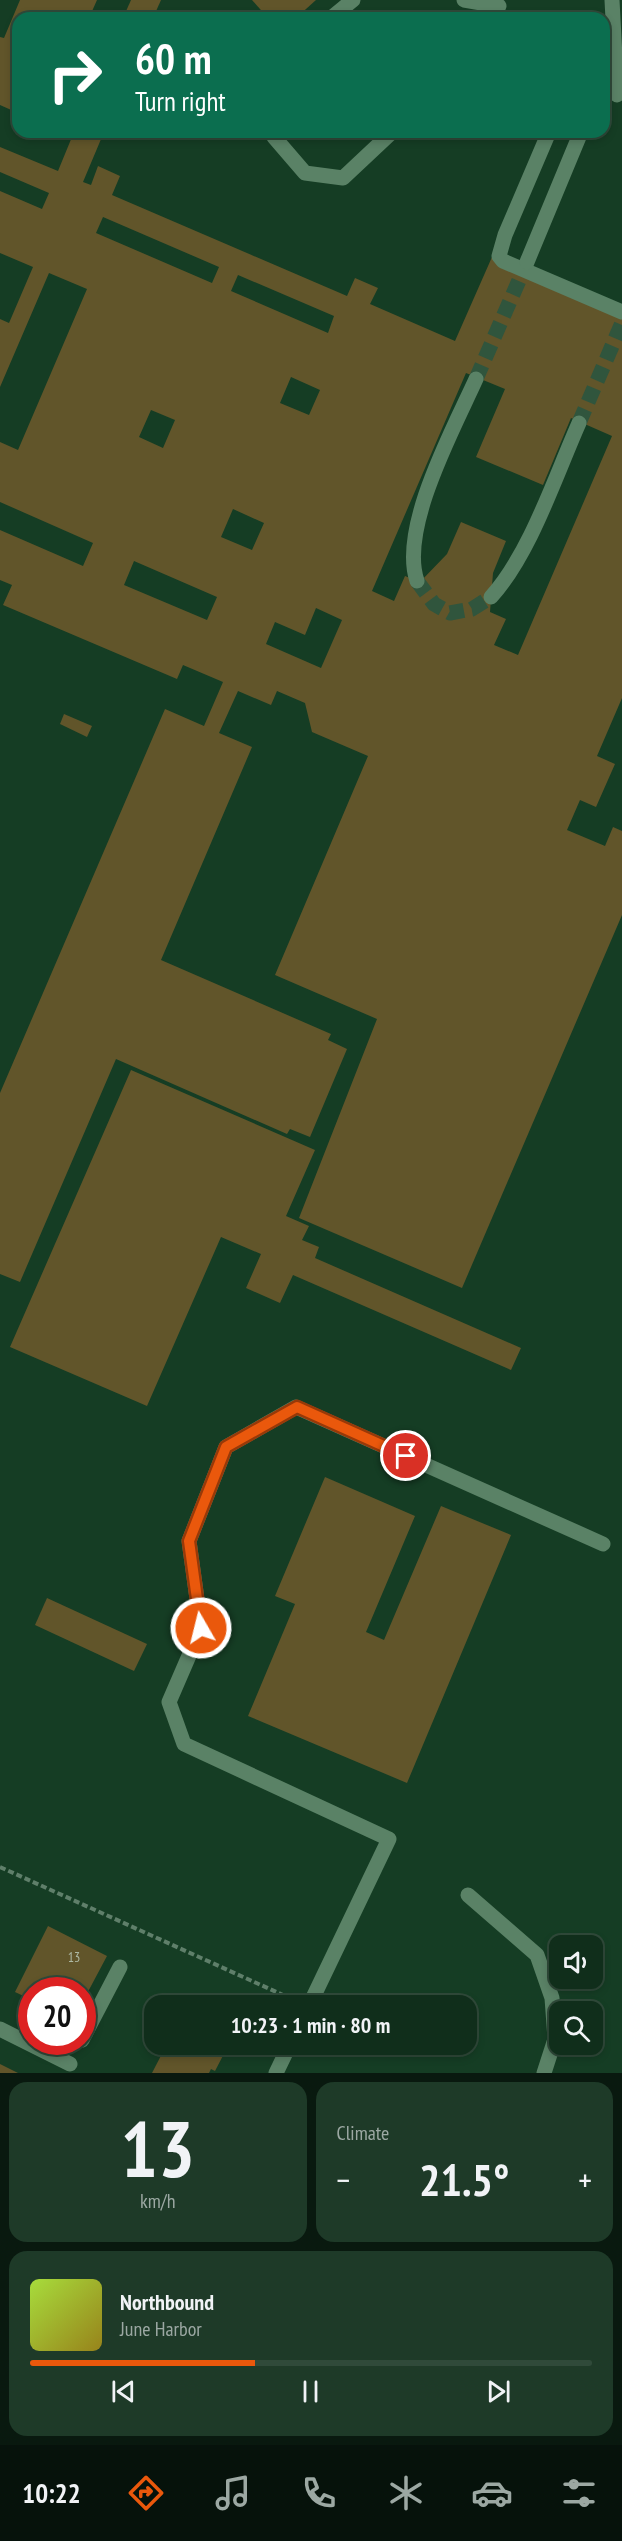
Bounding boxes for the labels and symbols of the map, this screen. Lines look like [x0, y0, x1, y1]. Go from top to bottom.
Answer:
pin [380, 1430, 431, 1481]
position arrow [169, 1596, 233, 1660]
house number: 13 [68, 1948, 80, 1966]
speed limit sign: 20 [18, 1977, 96, 2055]

